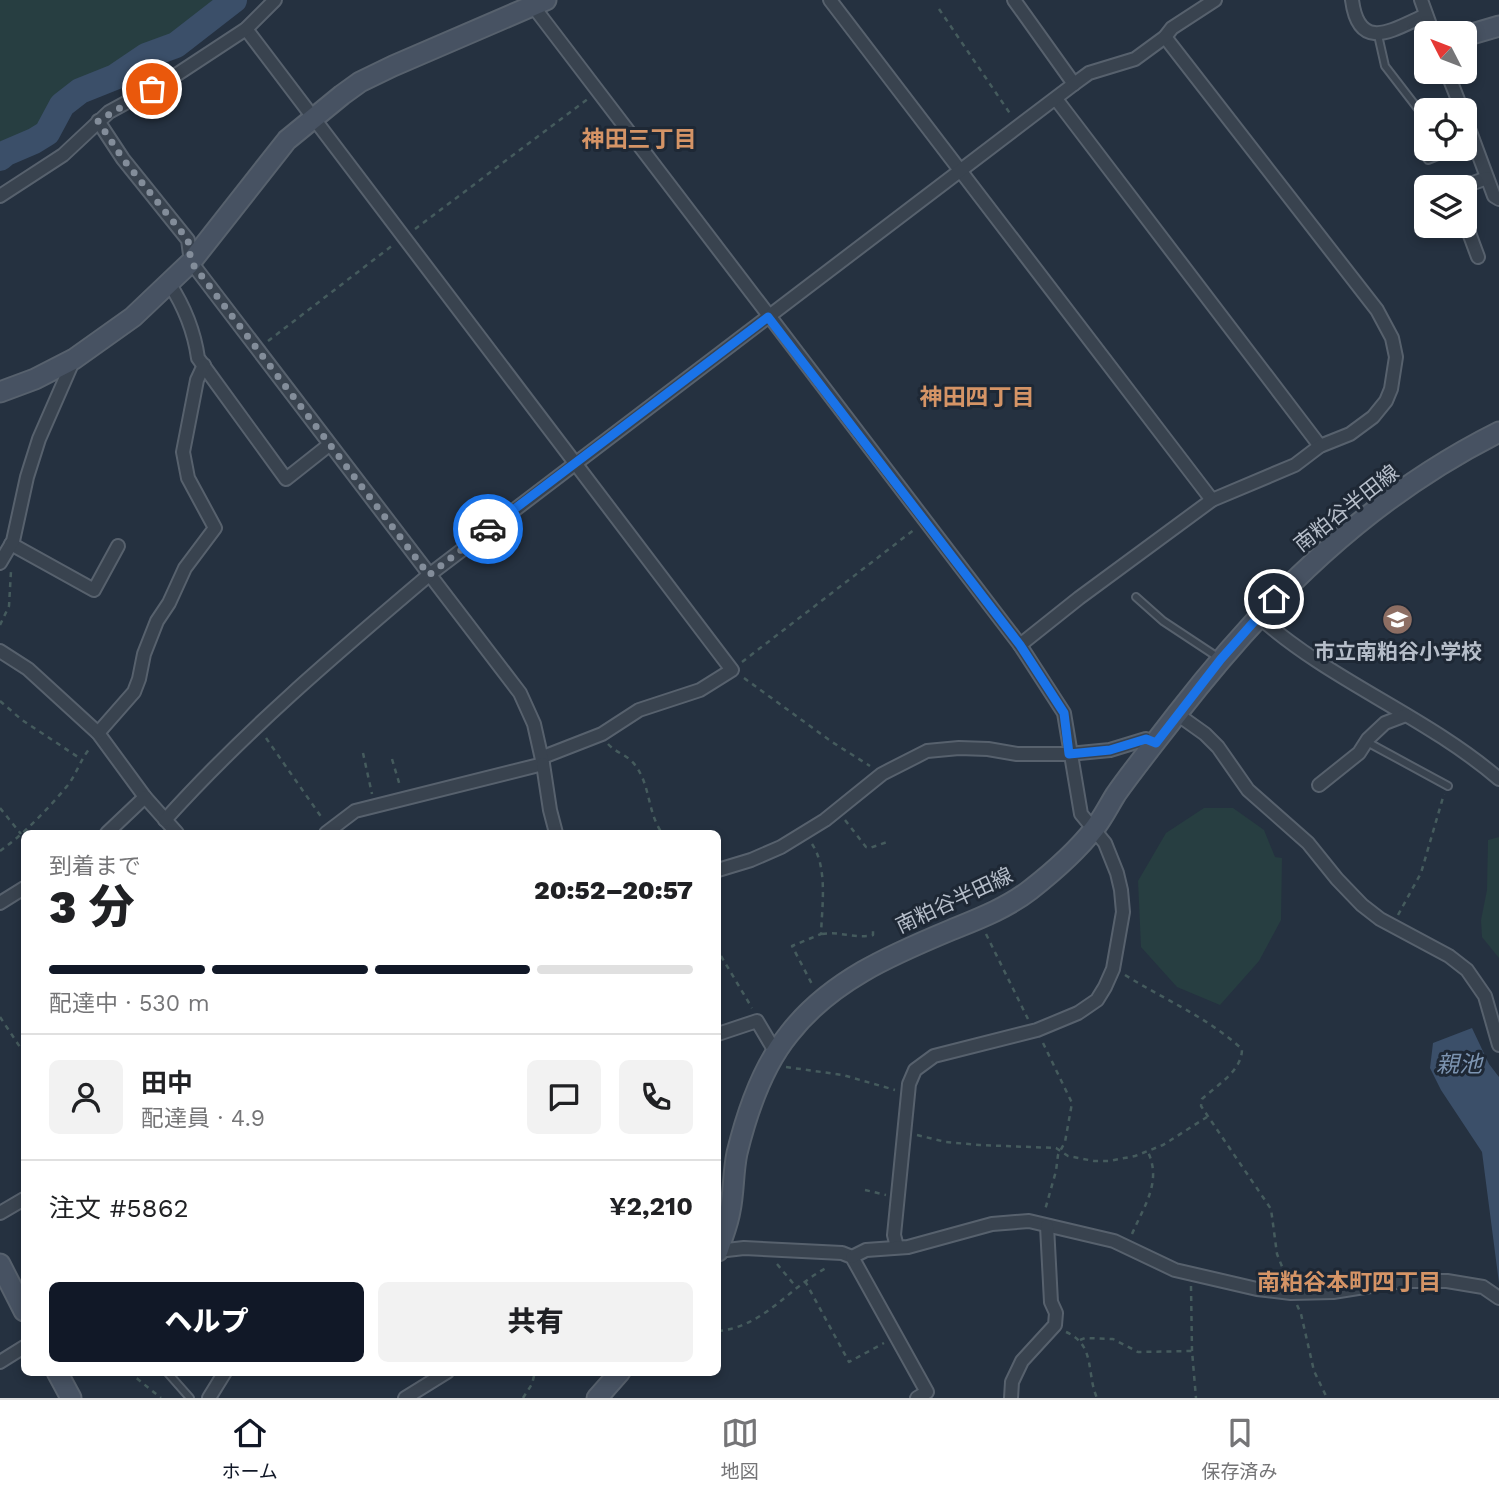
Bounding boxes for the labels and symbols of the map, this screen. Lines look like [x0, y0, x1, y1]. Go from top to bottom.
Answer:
north arrow [1414, 21, 1477, 84]
pin [122, 59, 182, 119]
district label: 神田三丁目 [582, 126, 697, 153]
district label: 神田四丁目 [920, 384, 1035, 411]
street label: 南粕谷半田線 [1289, 459, 1403, 557]
courier [453, 494, 523, 564]
pin [1244, 569, 1304, 629]
school or university icon: 市立南粕谷小学校 [1381, 602, 1415, 636]
place label: 市立南粕谷小学校 [1314, 639, 1482, 664]
street label: 南粕谷半田線 [892, 862, 1016, 938]
water label: 親池 [1436, 1051, 1484, 1078]
district label: 南粕谷本町四丁目 [1257, 1269, 1441, 1296]

